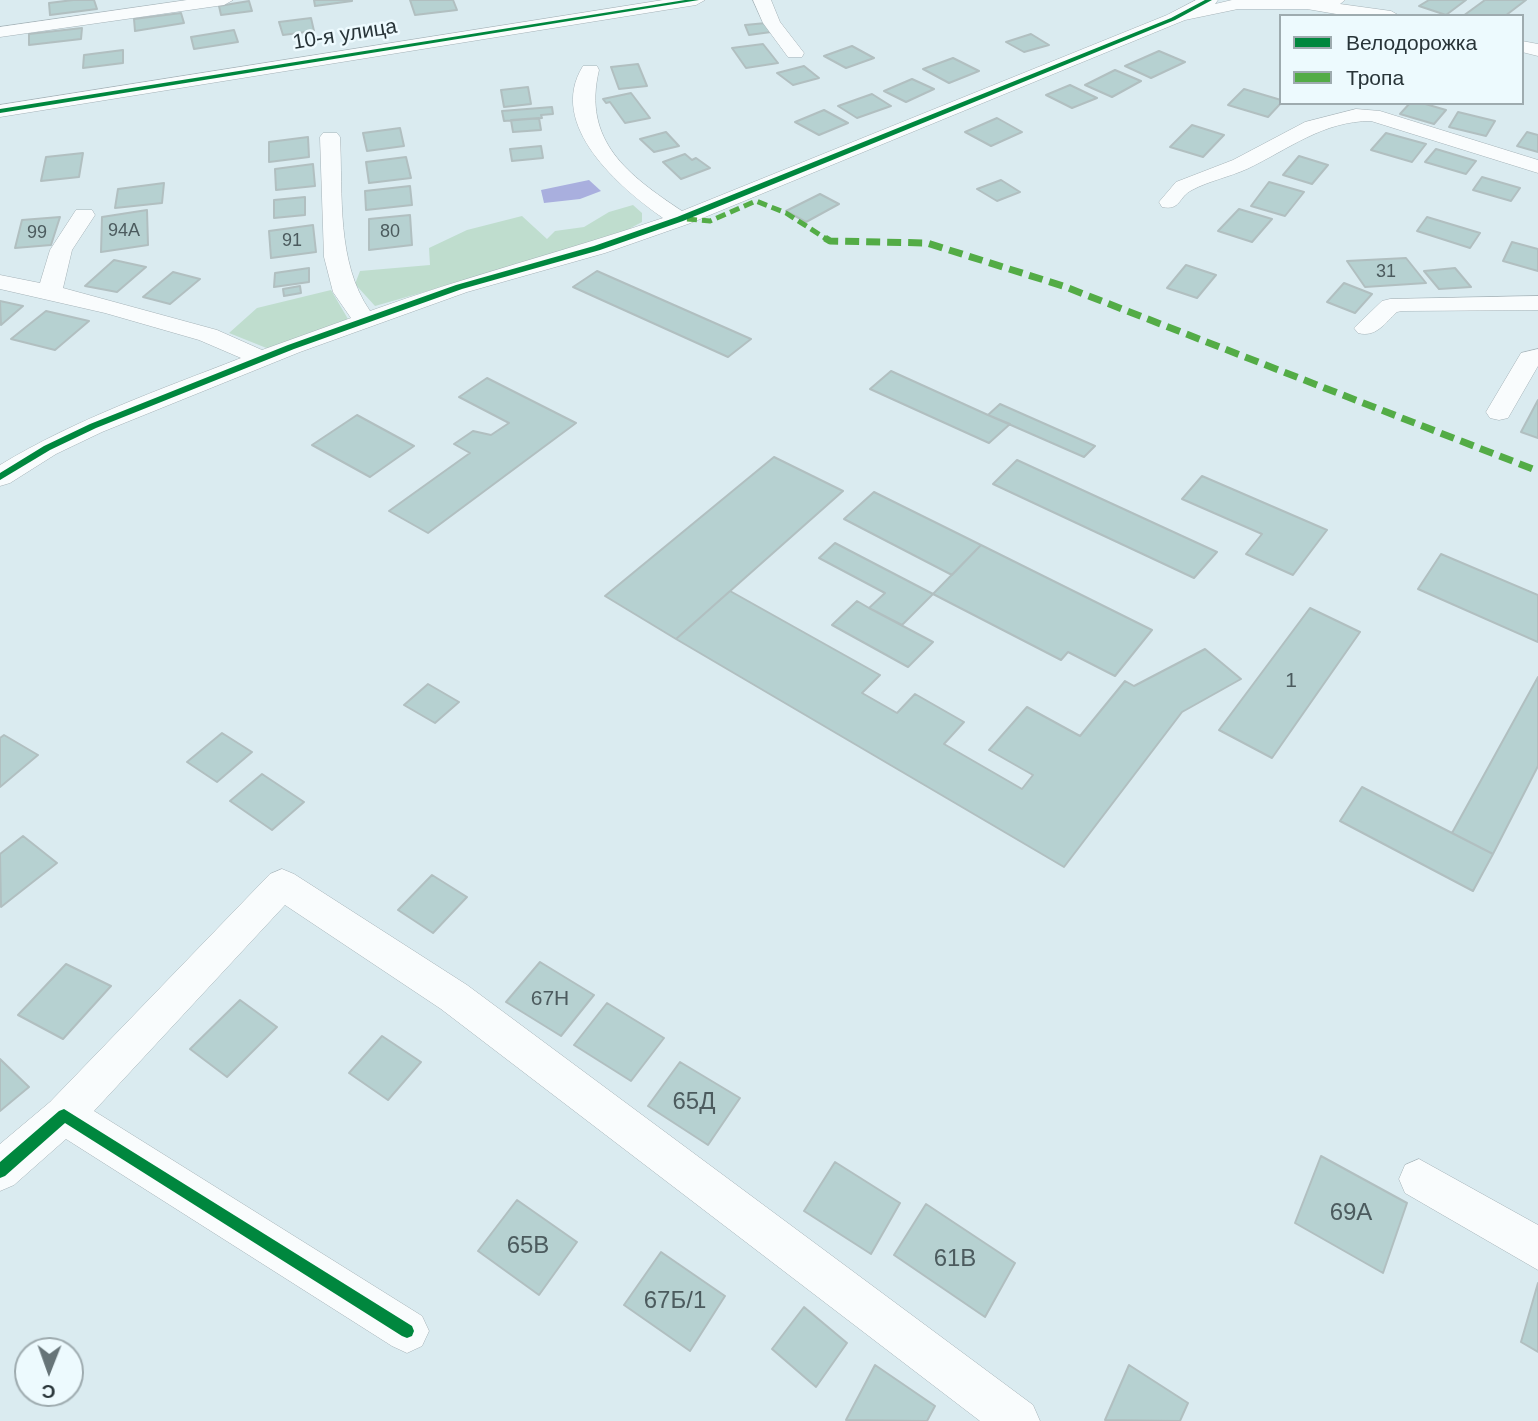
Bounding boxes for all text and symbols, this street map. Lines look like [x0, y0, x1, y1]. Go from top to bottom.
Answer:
street label: 10-я улица [291, 14, 399, 56]
legend [1279, 14, 1524, 105]
text: Велодорожка [1346, 31, 1477, 54]
text: Тропа [1346, 66, 1404, 89]
house number: 94А [108, 220, 140, 242]
house number: 80 [380, 221, 400, 243]
house number: 99 [27, 222, 47, 244]
house number: 91 [282, 230, 302, 252]
house number: 31 [1376, 261, 1396, 283]
house number: 1 [1285, 668, 1297, 694]
house number: 67Н [531, 986, 569, 1012]
house number: 65Д [673, 1088, 715, 1116]
house number: 69А [1330, 1199, 1372, 1227]
house number: 65В [507, 1232, 549, 1260]
house number: 61В [934, 1245, 976, 1273]
house number: 67Б/1 [644, 1287, 706, 1315]
north arrow [14, 1337, 84, 1407]
text: С [42, 1381, 56, 1402]

